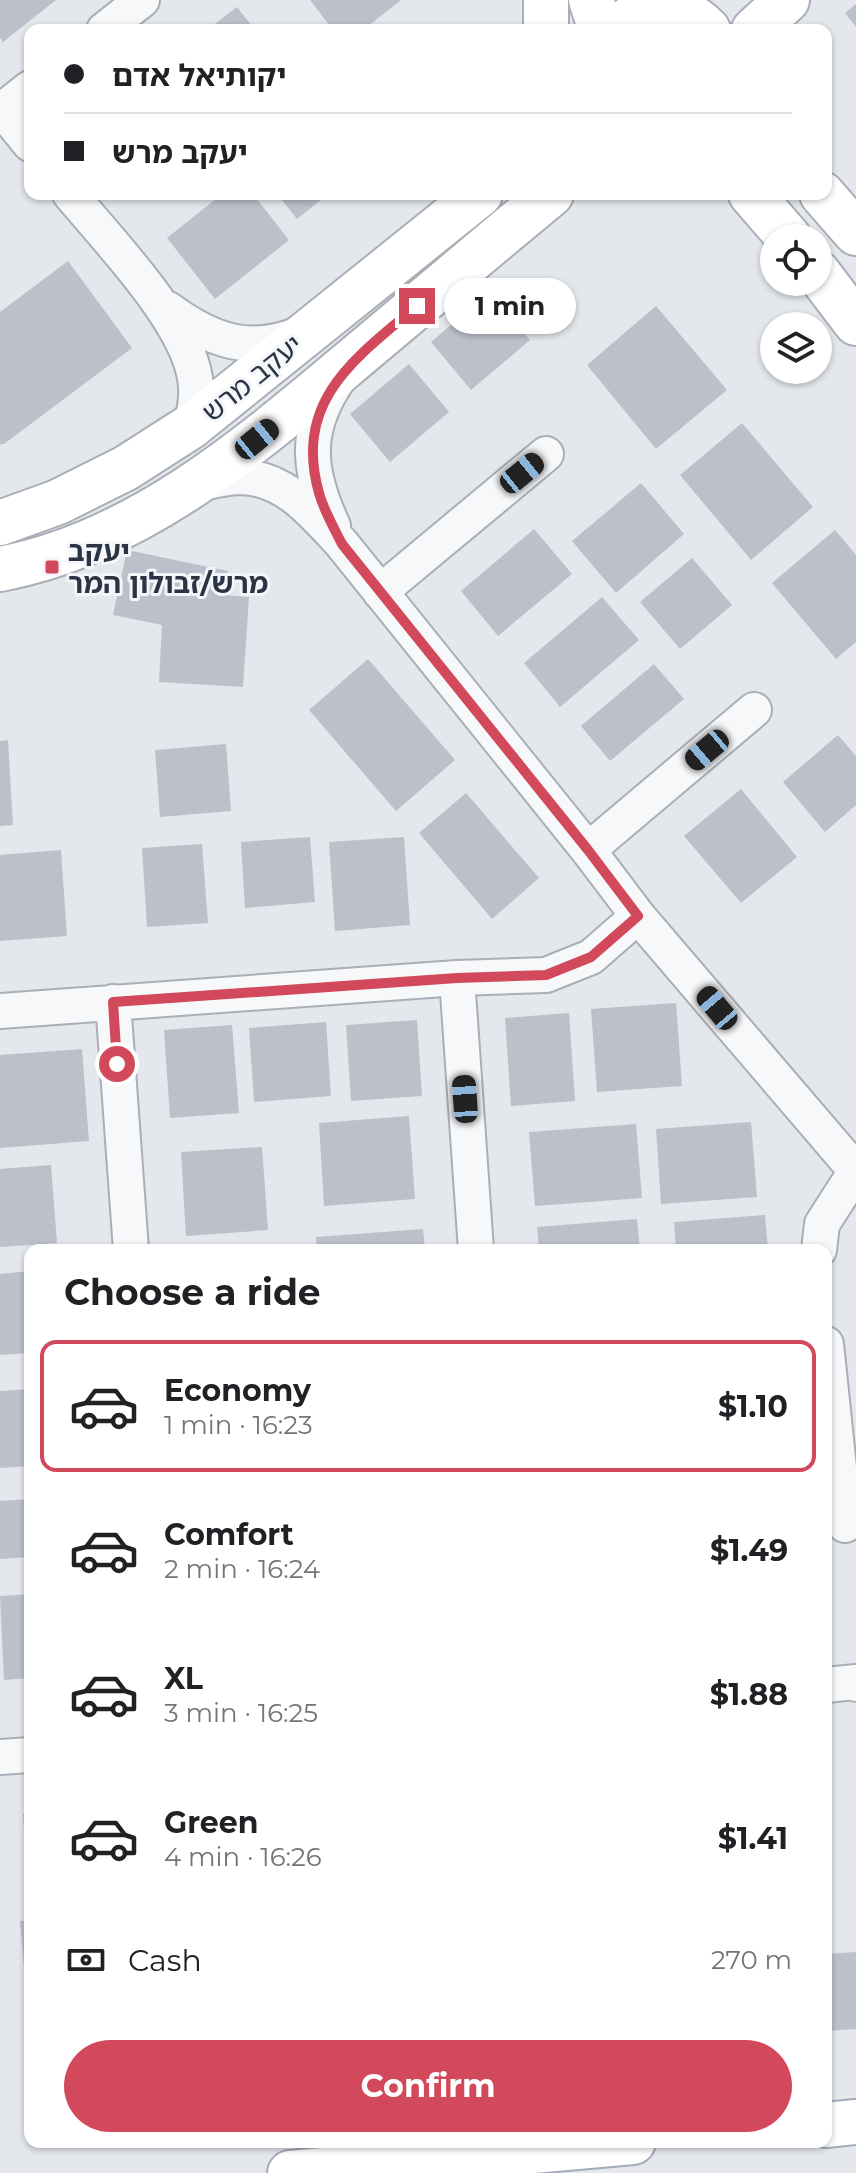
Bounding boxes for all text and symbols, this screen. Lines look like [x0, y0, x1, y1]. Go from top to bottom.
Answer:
text: יקותיאל אדם [112, 57, 286, 94]
text: יעקב מרש [112, 134, 248, 171]
map controls [760, 224, 832, 384]
button: locate [760, 224, 832, 296]
callout: 1 min [445, 278, 577, 334]
route end [399, 288, 435, 324]
text: 1 min [475, 290, 545, 322]
button: layers [760, 312, 832, 384]
street label: יעקב מרש [195, 327, 309, 429]
car [231, 415, 283, 463]
car [496, 449, 548, 497]
place label: יעקב מרש/זבולון המר [68, 534, 268, 600]
marker: יעקב מרש/זבולון המר [43, 558, 61, 576]
car [681, 725, 733, 775]
car [692, 982, 742, 1034]
route start [99, 1046, 135, 1082]
car [451, 1074, 479, 1124]
text: Choose a ride [64, 1270, 321, 1314]
icon: car [68, 1370, 140, 1442]
text: Economy [164, 1372, 311, 1409]
text: $1.10 [718, 1388, 788, 1425]
text: 1 min · 16:23 [164, 1409, 313, 1441]
icon: car [68, 1514, 140, 1586]
text: Comfort [164, 1516, 294, 1553]
text: $1.49 [710, 1532, 788, 1569]
text: 2 min · 16:24 [164, 1553, 320, 1585]
icon: car [68, 1658, 140, 1730]
text: XL [164, 1660, 203, 1697]
text: $1.88 [710, 1676, 788, 1713]
text: 3 min · 16:25 [164, 1697, 318, 1729]
icon: car [68, 1802, 140, 1874]
text: Green [164, 1804, 258, 1841]
text: $1.41 [718, 1820, 788, 1857]
text: 4 min · 16:26 [164, 1841, 322, 1873]
icon: cash [64, 1938, 108, 1982]
text: Cash [128, 1942, 202, 1979]
text: 270 m [711, 1944, 792, 1976]
button: Confirm [64, 2040, 792, 2132]

